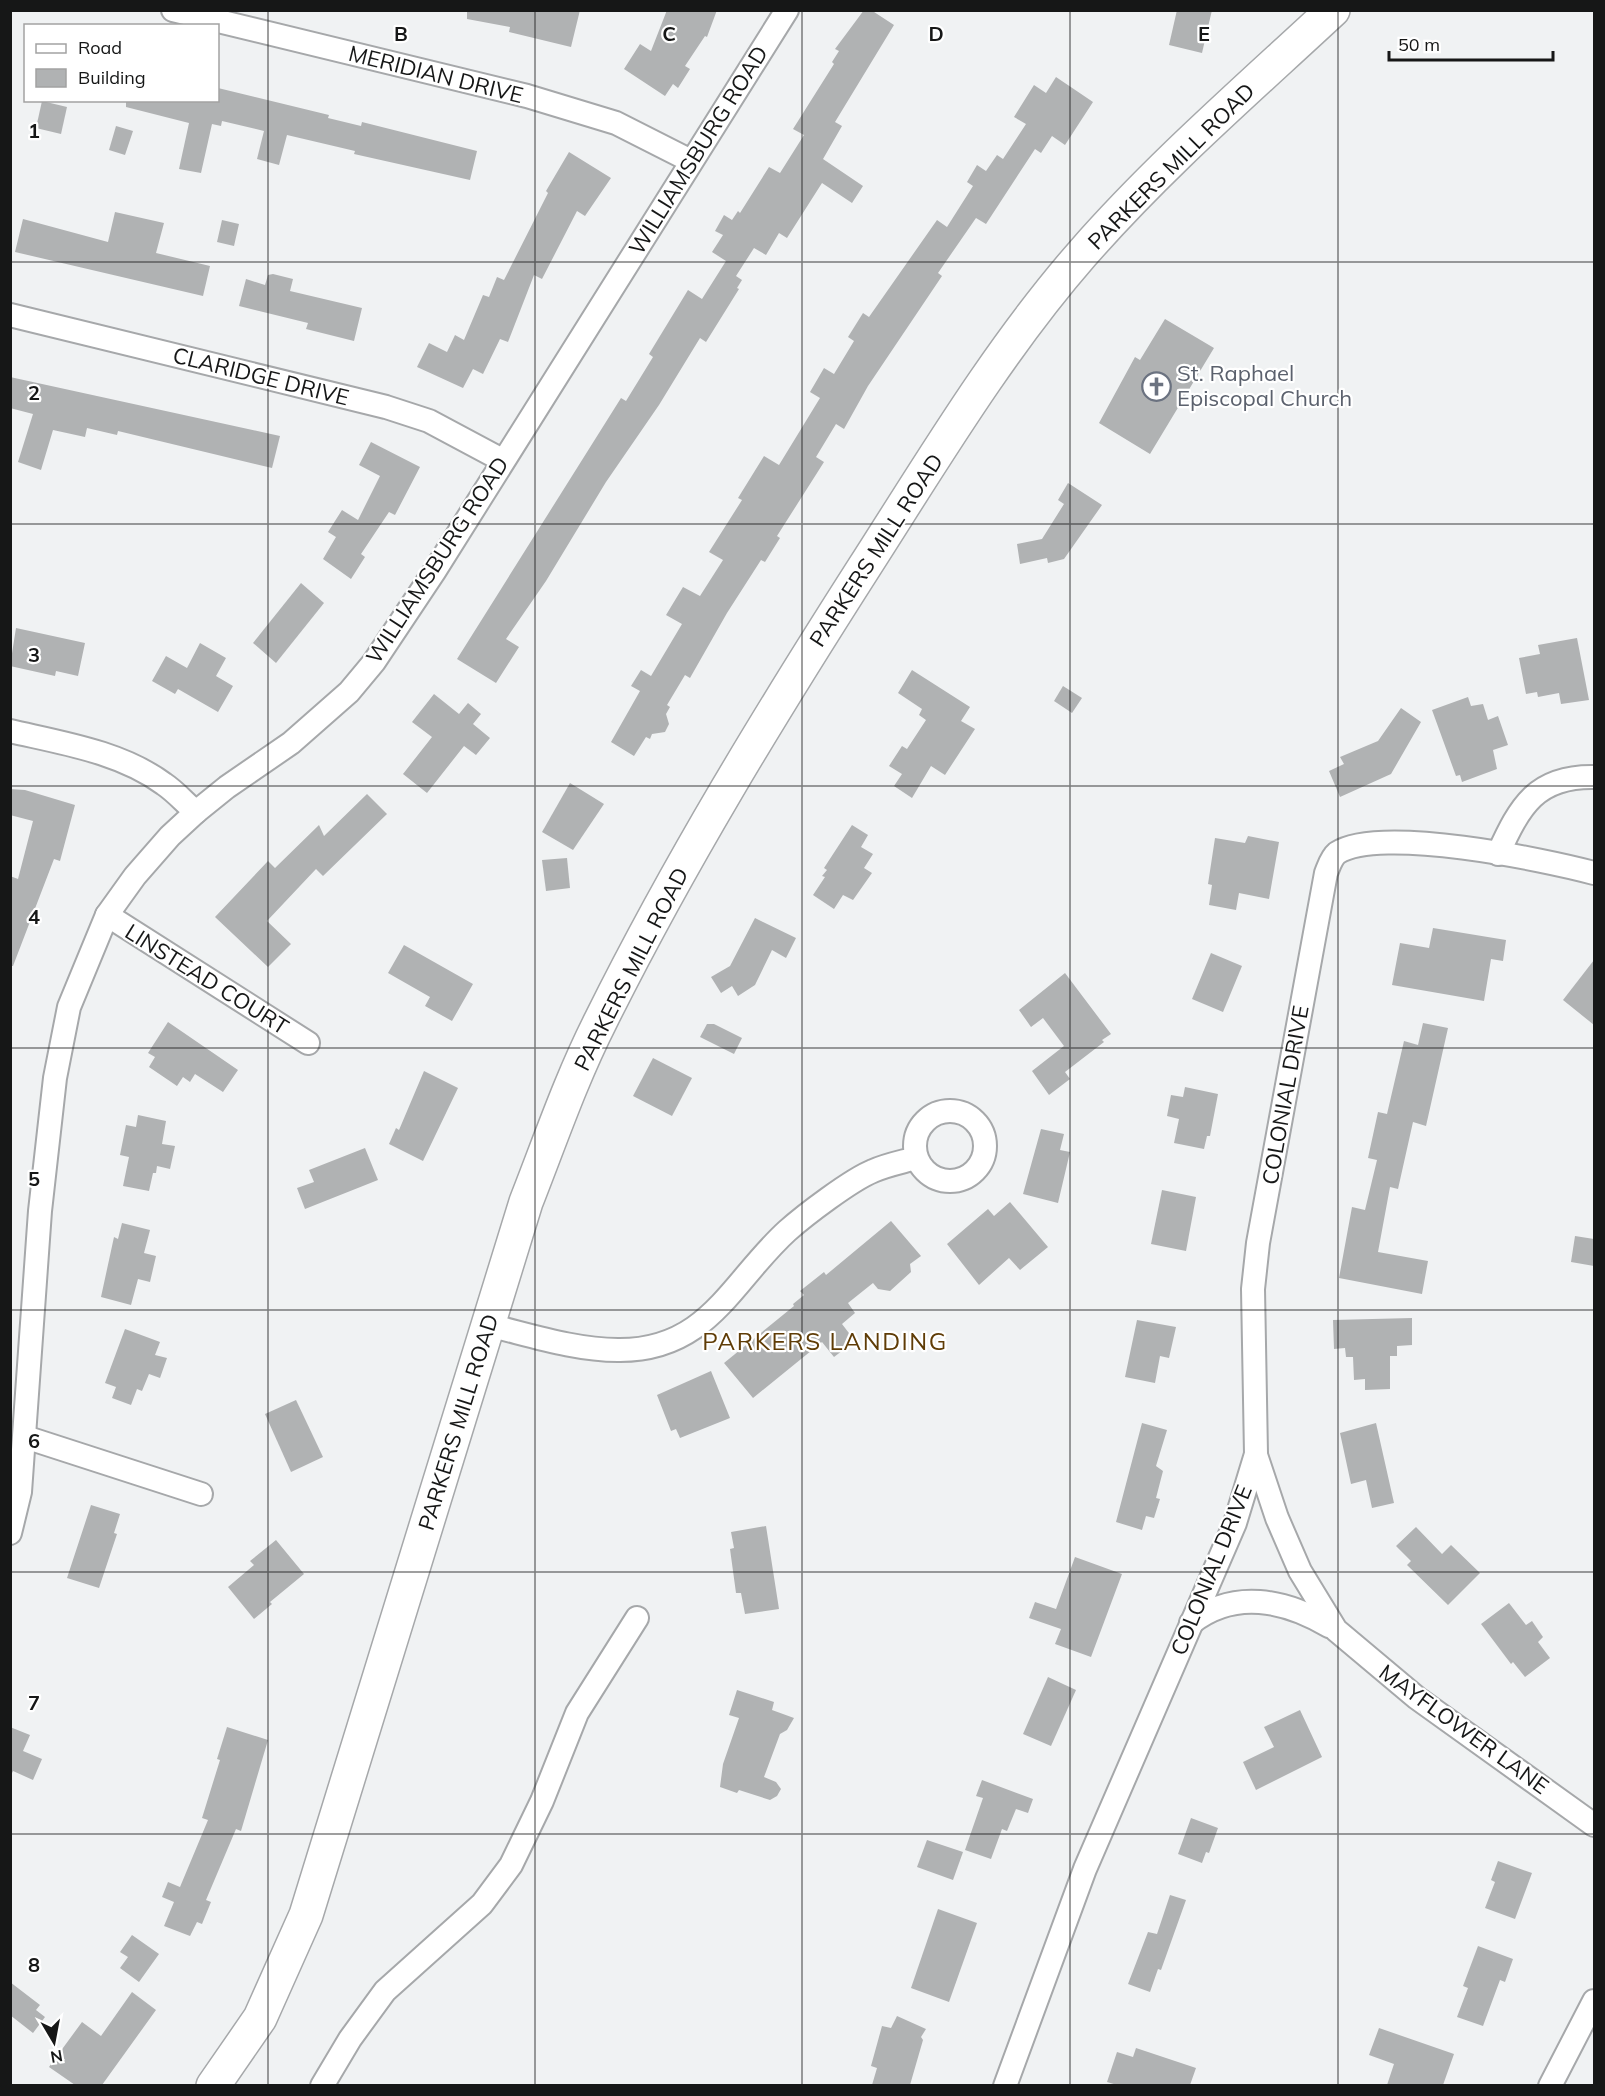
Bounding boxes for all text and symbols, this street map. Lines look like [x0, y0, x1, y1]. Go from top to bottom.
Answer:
text: B [394, 21, 408, 46]
text: C [662, 21, 676, 46]
text: D [928, 21, 944, 46]
text: E [1198, 21, 1210, 46]
legend [24, 24, 219, 102]
scale bar [1389, 24, 1552, 62]
text: 50 m [1398, 33, 1440, 56]
text: Road [78, 36, 122, 59]
street label: MERIDIAN DRIVE [346, 39, 526, 109]
street label: WILLIAMSBURG ROAD [622, 40, 774, 260]
text: Building [78, 66, 146, 89]
street label: PARKERS MILL ROAD [1082, 77, 1260, 255]
text: 1 [28, 118, 40, 143]
street label: CLARIDGE DRIVE [170, 341, 352, 411]
place label: St. Raphael Episcopal Church [1177, 359, 1352, 412]
church icon: St. Raphael Episcopal Church [1140, 370, 1172, 402]
text: 2 [28, 380, 40, 405]
street label: PARKERS MILL ROAD [803, 448, 949, 652]
street label: WILLIAMSBURG ROAD [360, 451, 514, 669]
text: 3 [28, 642, 40, 667]
street label: PARKERS MILL ROAD [568, 863, 694, 1075]
text: 4 [28, 904, 40, 929]
street label: LINSTEAD COURT [120, 917, 294, 1041]
street label: COLONIAL DRIVE [1255, 1003, 1315, 1187]
text: 5 [28, 1166, 40, 1191]
street label: PARKERS MILL ROAD [412, 1311, 504, 1533]
district label: PARKERS LANDING [702, 1326, 948, 1356]
text: 6 [28, 1428, 40, 1453]
street label: COLONIAL DRIVE [1164, 1481, 1258, 1659]
street label: MAYFLOWER LANE [1374, 1658, 1554, 1800]
text: 7 [28, 1690, 40, 1715]
text: 8 [28, 1952, 40, 1977]
north arrow [24, 2012, 84, 2072]
text: N [49, 2046, 64, 2068]

